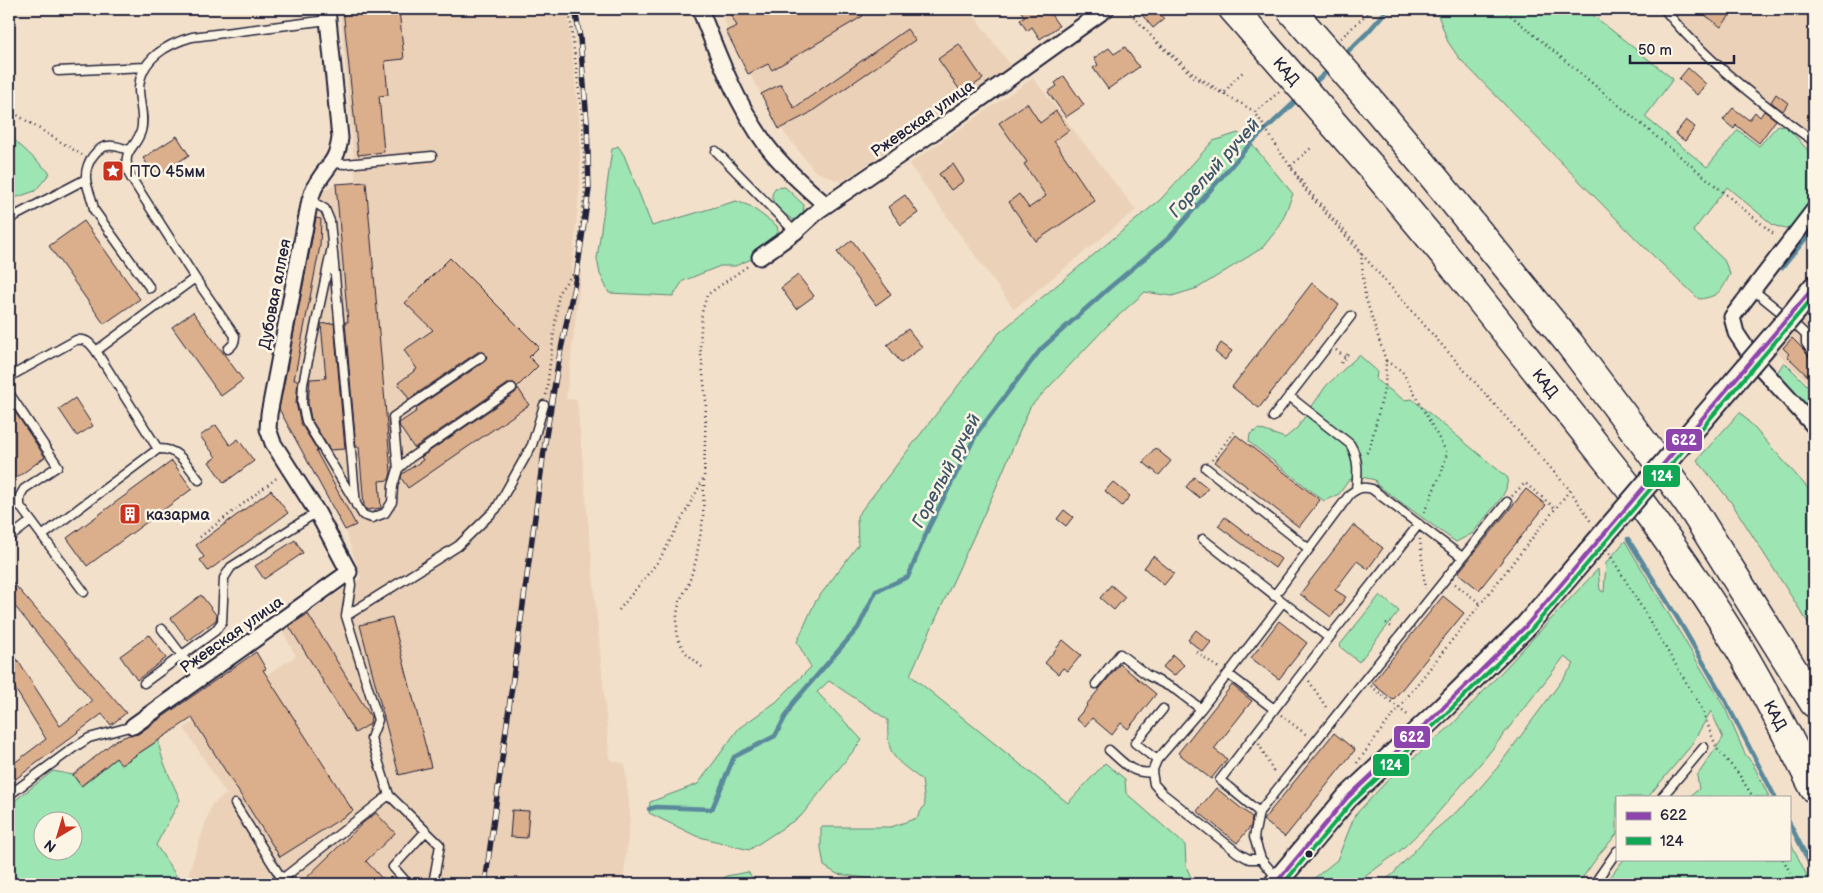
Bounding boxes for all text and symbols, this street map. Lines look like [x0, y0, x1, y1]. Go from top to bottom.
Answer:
scale bar [1630, 32, 1734, 64]
text: 50 m [1638, 41, 1672, 60]
street label: КАД [1268, 54, 1303, 90]
street label: Ржевская улица [868, 76, 979, 162]
water label: Горелый ручей [1164, 115, 1264, 222]
place icon: ПТО 45мм [101, 159, 125, 183]
place label: ПТО 45мм [129, 163, 205, 182]
street label: Дубовая аллея [255, 237, 296, 351]
street label: КАД [1528, 366, 1562, 402]
water label: Горелый ручей [908, 411, 985, 532]
line badge: 622 [1665, 428, 1703, 452]
text: 622 [1671, 432, 1697, 449]
line badge: 124 [1642, 464, 1681, 488]
text: 124 [1651, 468, 1674, 485]
building icon: казарма [118, 502, 142, 526]
place label: казарма [146, 506, 210, 525]
street label: Ржевская улица [177, 592, 288, 678]
street label: КАД [1759, 697, 1791, 734]
line badge: 622 [1393, 725, 1431, 749]
text: 622 [1399, 729, 1425, 746]
line badge: 124 [1372, 753, 1410, 777]
text: 124 [1380, 757, 1403, 774]
legend [1616, 796, 1790, 860]
text: 622 [1660, 806, 1687, 825]
north arrow [32, 810, 82, 860]
text: 124 [1660, 832, 1684, 851]
text: N [41, 836, 60, 856]
unlabelled marker [1304, 849, 1314, 859]

